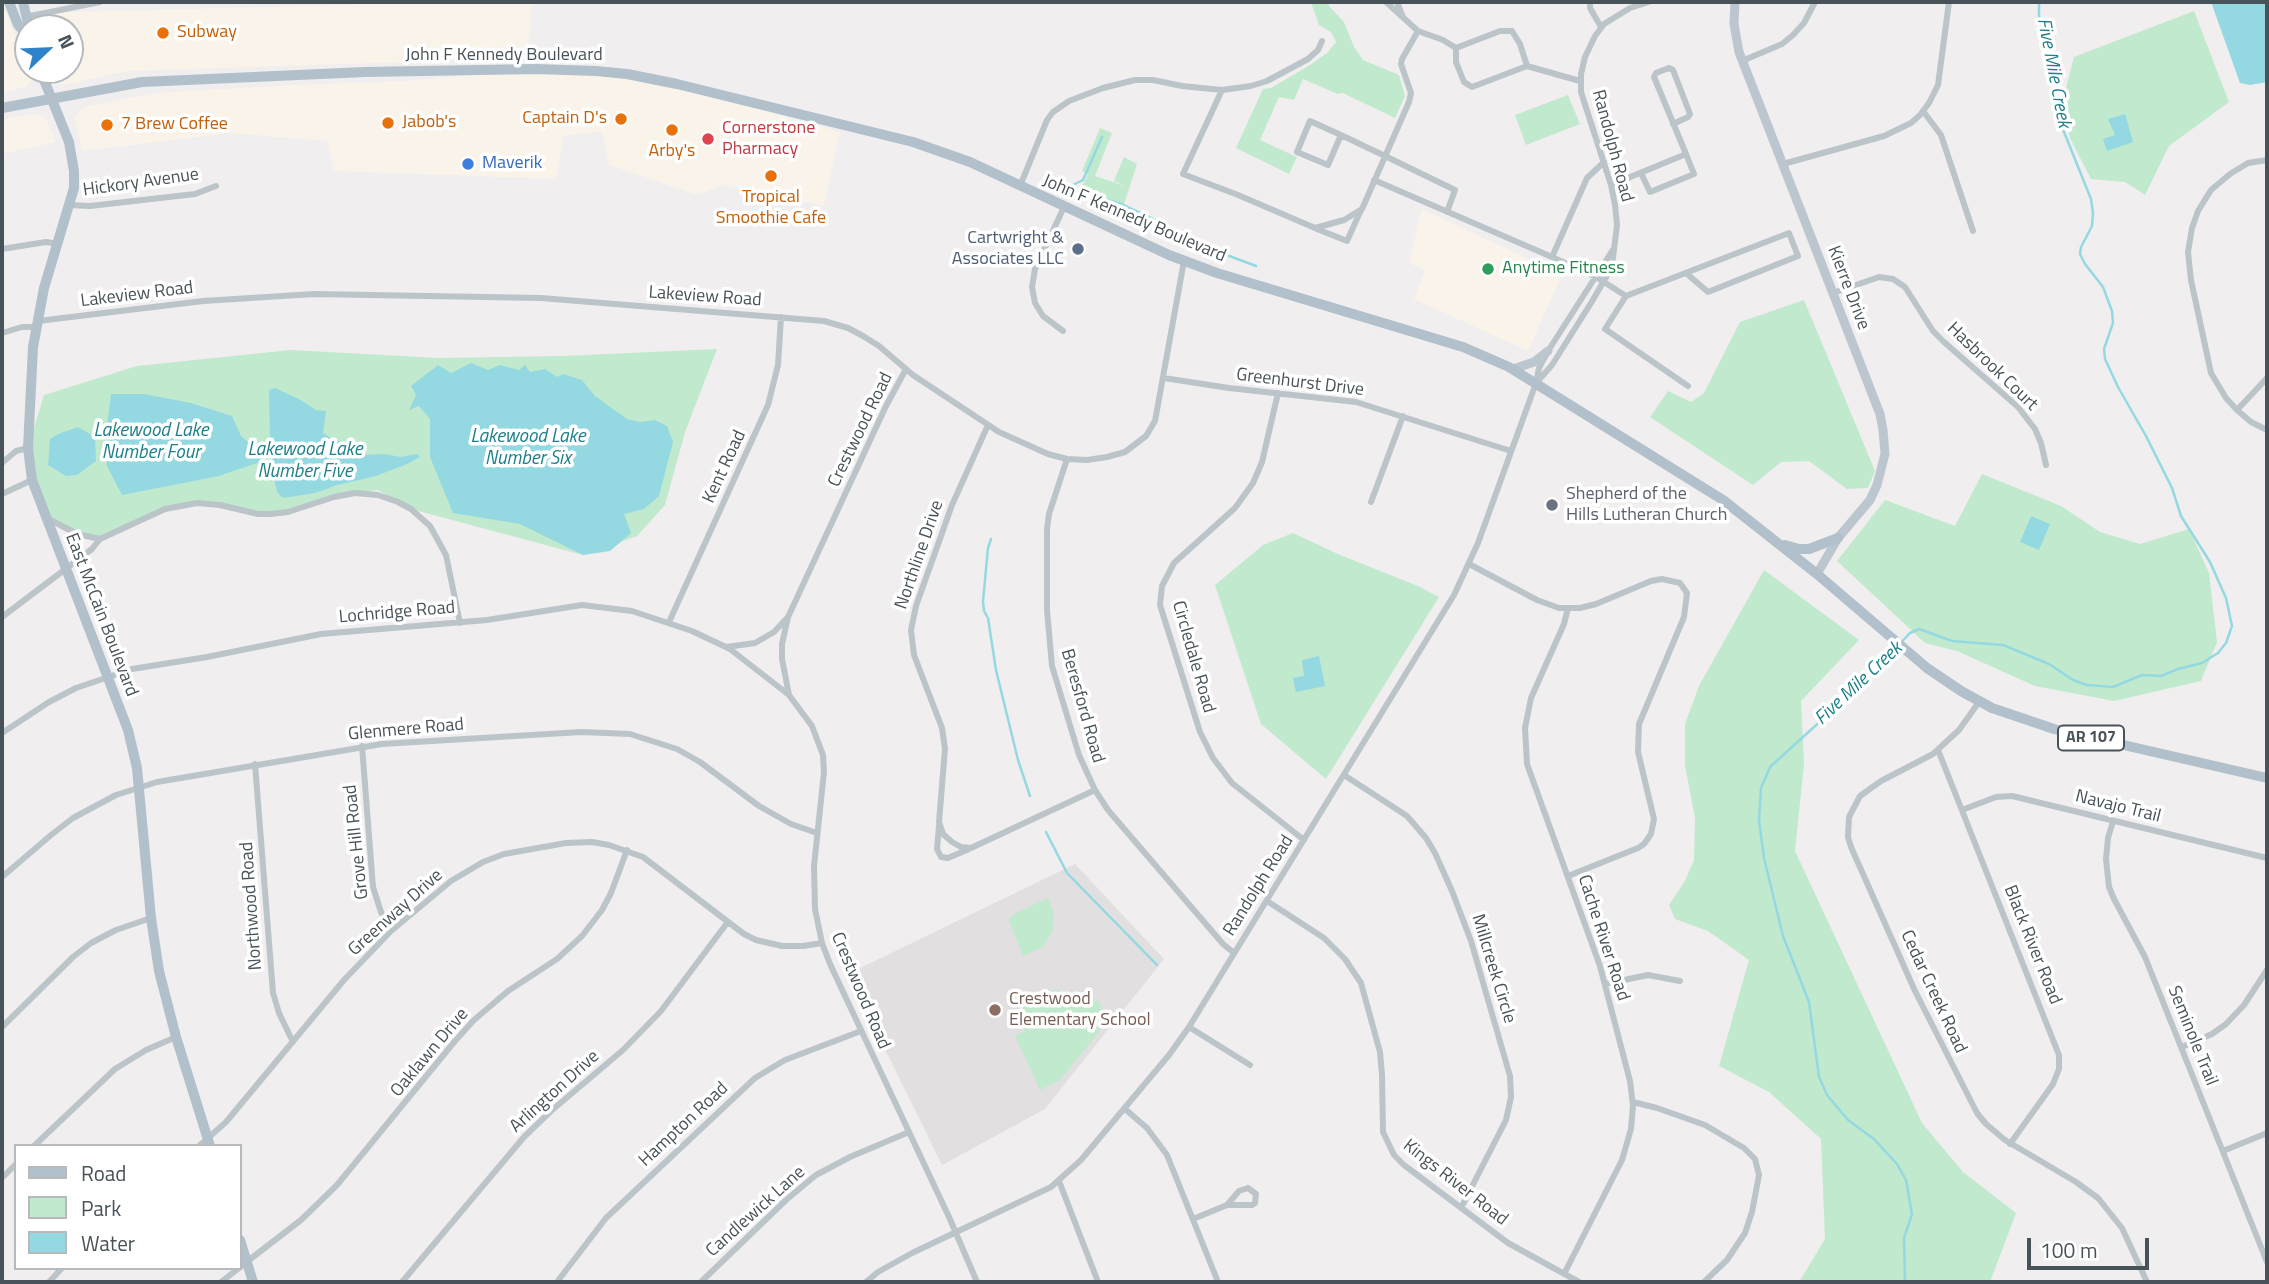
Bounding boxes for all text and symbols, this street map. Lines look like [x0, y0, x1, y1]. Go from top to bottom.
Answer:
north arrow [14, 14, 84, 84]
water label: Five Mile Creek [2031, 16, 2075, 130]
place label: Subway [177, 22, 237, 44]
marker: Subway [155, 25, 171, 41]
text: N [51, 30, 83, 53]
street label: John F Kennedy Boulevard [405, 45, 603, 67]
street label: Randolph Road [1587, 88, 1637, 204]
place label: Captain D's [522, 108, 607, 130]
marker: Captain D's [613, 111, 629, 127]
place label: Jabob's [402, 112, 456, 134]
place label: 7 Brew Coffee [121, 114, 228, 136]
marker: Jabob's [380, 115, 396, 131]
marker: 7 Brew Coffee [99, 117, 115, 133]
place label: Cornerstone Pharmacy [722, 118, 815, 160]
marker: Arby's [664, 122, 680, 138]
marker: Cornerstone Pharmacy [700, 131, 716, 147]
place label: Arby's [649, 141, 695, 163]
place label: Maverik [482, 153, 542, 175]
marker: Maverik [460, 156, 476, 172]
street label: Hickory Avenue [82, 164, 200, 202]
marker: Tropical Smoothie Cafe [763, 168, 779, 184]
street label: John F Kennedy Boulevard [1039, 171, 1229, 267]
place label: Tropical Smoothie Cafe [716, 187, 826, 230]
place label: Cartwright & Associates LLC [952, 228, 1064, 270]
marker: Cartwright & Associates LLC [1070, 241, 1086, 257]
street label: Kierre Drive [1822, 243, 1874, 333]
place label: Anytime Fitness [1502, 258, 1625, 280]
marker: Anytime Fitness [1480, 261, 1496, 277]
street label: Lakeview Road [79, 277, 195, 313]
street label: Lakeview Road [648, 282, 762, 312]
street label: Hasbrook Court [1942, 318, 2042, 416]
street label: Greenhurst Drive [1235, 364, 1365, 402]
street label: Crestwood Road [824, 369, 898, 491]
water label: Lakewood Lake Number Four [93, 420, 209, 464]
water label: Lakewood Lake Number Six [470, 426, 586, 470]
street label: Kent Road [699, 427, 751, 507]
water label: Lakewood Lake Number Five [247, 439, 363, 483]
place label: Shepherd of the Hills Lutheran Church [1566, 484, 1727, 526]
marker: Shepherd of the Hills Lutheran Church [1544, 497, 1560, 513]
street label: Northline Drive [891, 498, 949, 612]
street label: East McCain Boulevard [60, 530, 142, 700]
street label: Lochridge Road [338, 597, 456, 629]
street label: Circledale Road [1167, 598, 1219, 716]
water label: Five Mile Creek [1810, 638, 1908, 730]
street label: Beresford Road [1055, 647, 1109, 765]
street label: Glenmere Road [347, 714, 465, 746]
road number: AR 107 [2058, 726, 2124, 750]
street label: Grove Hill Road [340, 784, 374, 900]
street label: Navajo Trail [2073, 786, 2163, 828]
street label: Randolph Road [1219, 831, 1299, 941]
street label: Northwood Road [237, 841, 267, 971]
street label: Greenway Drive [344, 865, 448, 961]
street label: Cache River Road [1572, 872, 1634, 1004]
street label: Black River Road [1998, 882, 2066, 1008]
street label: Millcreek Circle [1466, 912, 1520, 1026]
street label: Cedar Creek Road [1895, 927, 1971, 1057]
street label: Crestwood Road [826, 929, 894, 1053]
street label: Seminole Trail [2162, 983, 2222, 1089]
place label: Crestwood Elementary School [1009, 989, 1151, 1032]
marker: Crestwood Elementary School [987, 1002, 1003, 1018]
street label: Oaklawn Drive [387, 1004, 473, 1102]
street label: Arlington Drive [506, 1046, 604, 1138]
street label: Hampton Road [635, 1078, 733, 1172]
street label: Kings River Road [1398, 1135, 1512, 1231]
legend [14, 1144, 242, 1270]
text: Road [81, 1157, 126, 1189]
street label: Candlewick Lane [702, 1162, 810, 1262]
text: Park [81, 1192, 121, 1224]
scale bar [2031, 1224, 2154, 1268]
text: Water [81, 1227, 135, 1259]
text: 100 m [2040, 1234, 2097, 1266]

